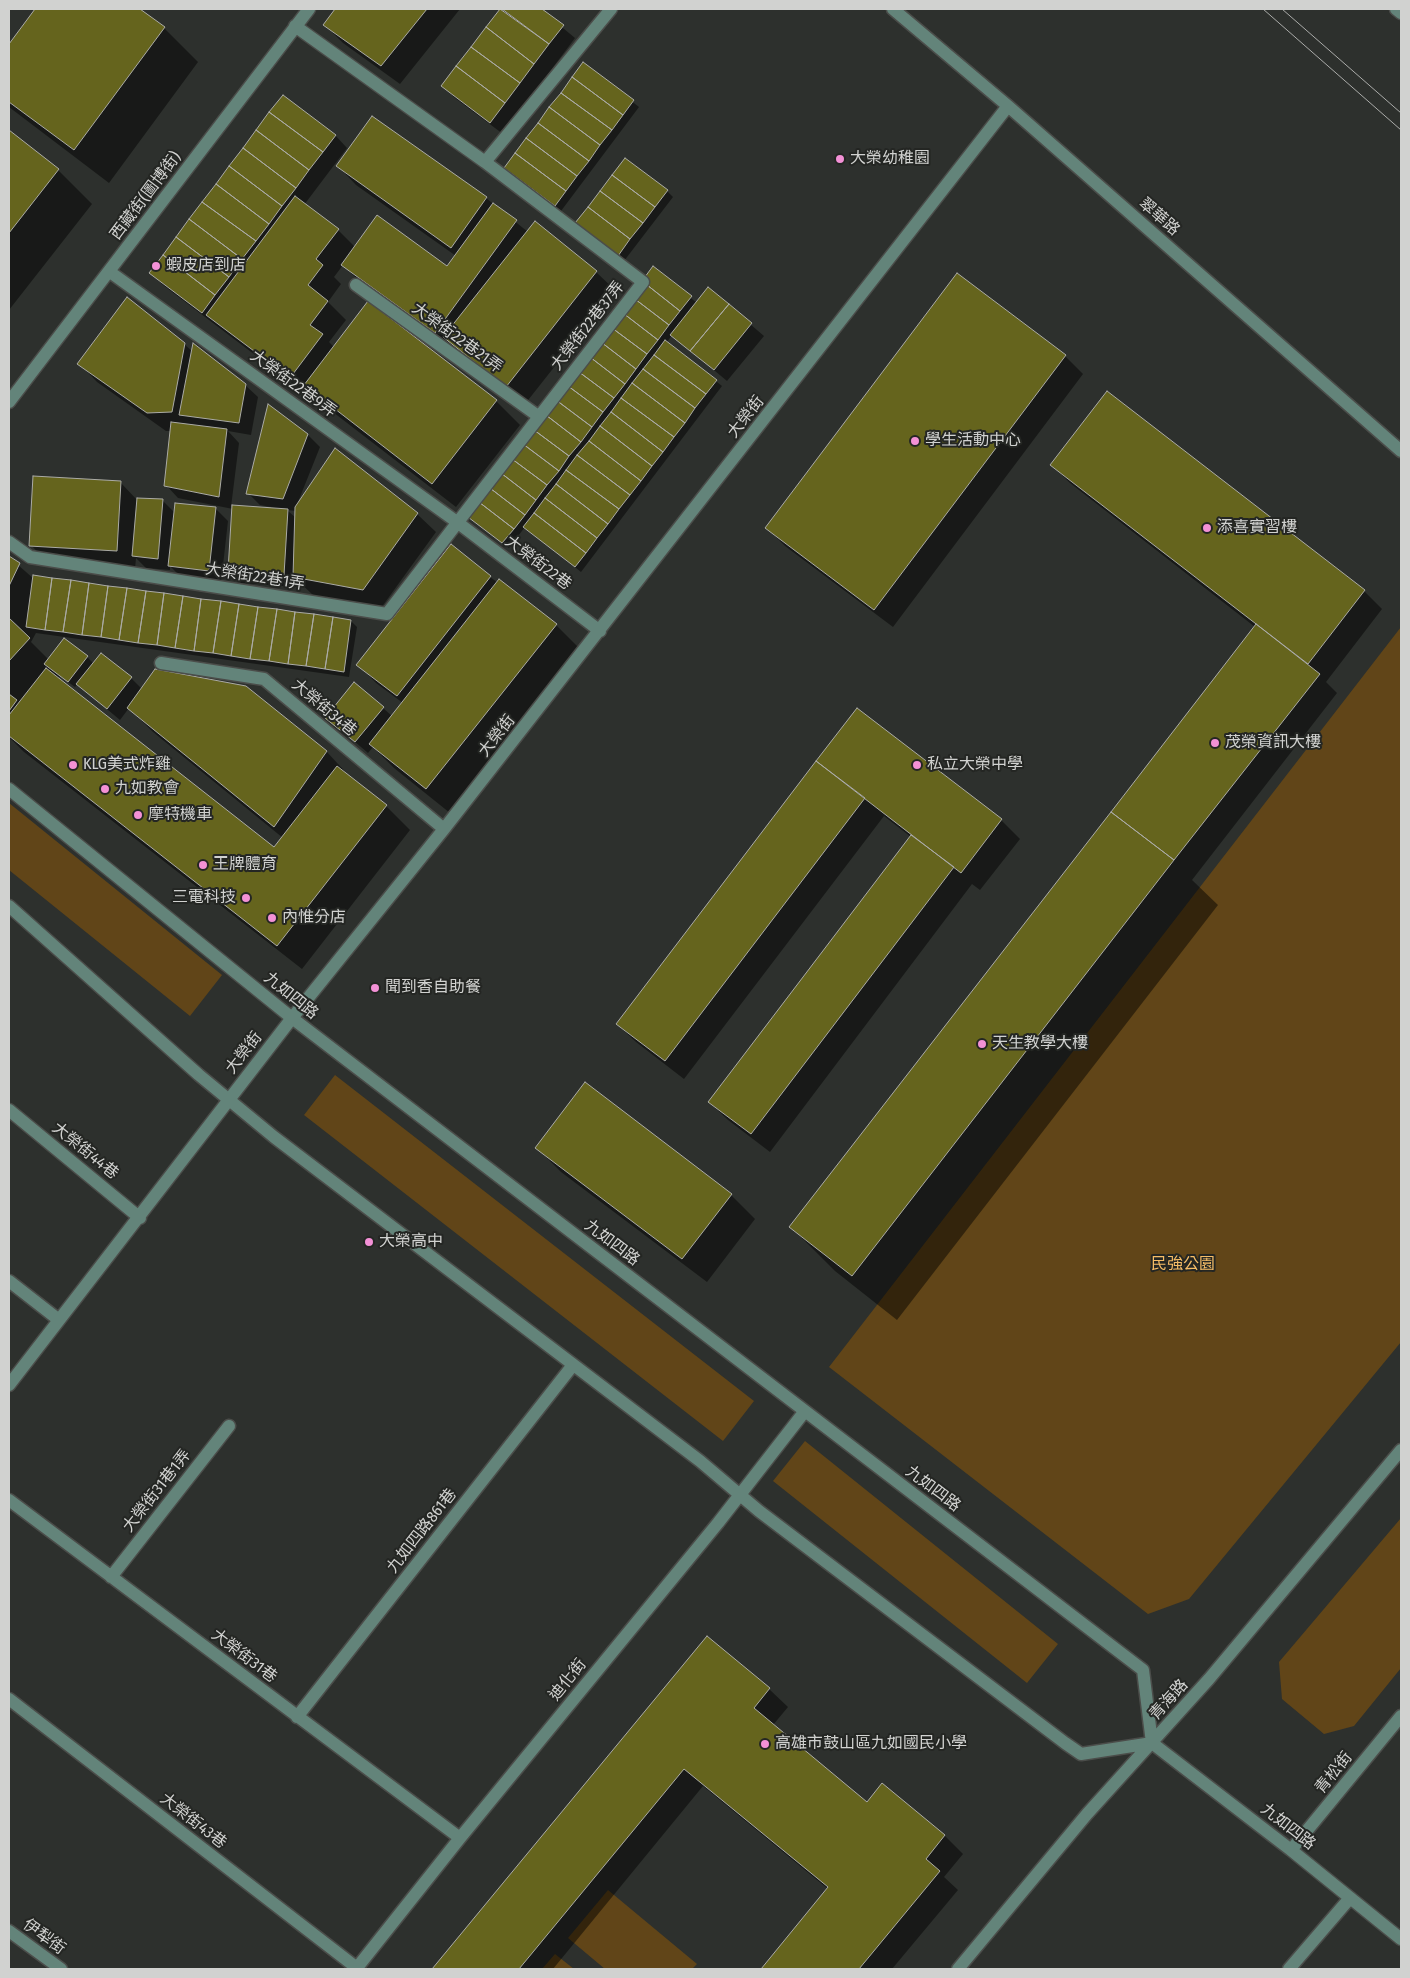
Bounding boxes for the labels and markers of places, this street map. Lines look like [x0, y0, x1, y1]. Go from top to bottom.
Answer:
place label: 大榮幼稚園 [850, 149, 930, 169]
marker: 大榮幼稚園 [834, 153, 846, 165]
place label: 蝦皮店到店 [166, 256, 246, 276]
marker: 蝦皮店到店 [150, 260, 162, 272]
place label: 學生活動中心 [925, 431, 1021, 451]
marker: 學生活動中心 [909, 435, 921, 447]
place label: 添喜實習樓 [1217, 518, 1297, 538]
marker: 添喜實習樓 [1201, 522, 1213, 534]
place label: 茂榮資訊大樓 [1225, 733, 1321, 753]
marker: 茂榮資訊大樓 [1209, 737, 1221, 749]
place label: KLG美式炸雞 [83, 755, 171, 775]
place label: 私立大榮中學 [927, 755, 1023, 775]
marker: KLG美式炸雞 [67, 759, 79, 771]
marker: 私立大榮中學 [911, 759, 923, 771]
place label: 九如教會 [115, 779, 179, 799]
marker: 九如教會 [99, 783, 111, 795]
place label: 摩特機車 [148, 805, 212, 825]
marker: 摩特機車 [132, 809, 144, 821]
place label: 王牌體育 [213, 855, 277, 875]
marker: 王牌體育 [197, 859, 209, 871]
place label: 三電科技 [172, 888, 236, 908]
marker: 三電科技 [240, 892, 252, 904]
place label: 內惟分店 [282, 908, 346, 928]
marker: 內惟分店 [266, 912, 278, 924]
place label: 聞到香自助餐 [385, 978, 481, 998]
marker: 聞到香自助餐 [369, 982, 381, 994]
place label: 天生教學大樓 [992, 1034, 1088, 1054]
marker: 天生教學大樓 [976, 1038, 988, 1050]
place label: 大榮高中 [379, 1232, 443, 1252]
marker: 大榮高中 [363, 1236, 375, 1248]
place label: 高雄市鼓山區九如國民小學 [775, 1734, 967, 1754]
marker: 高雄市鼓山區九如國民小學 [759, 1738, 771, 1750]

